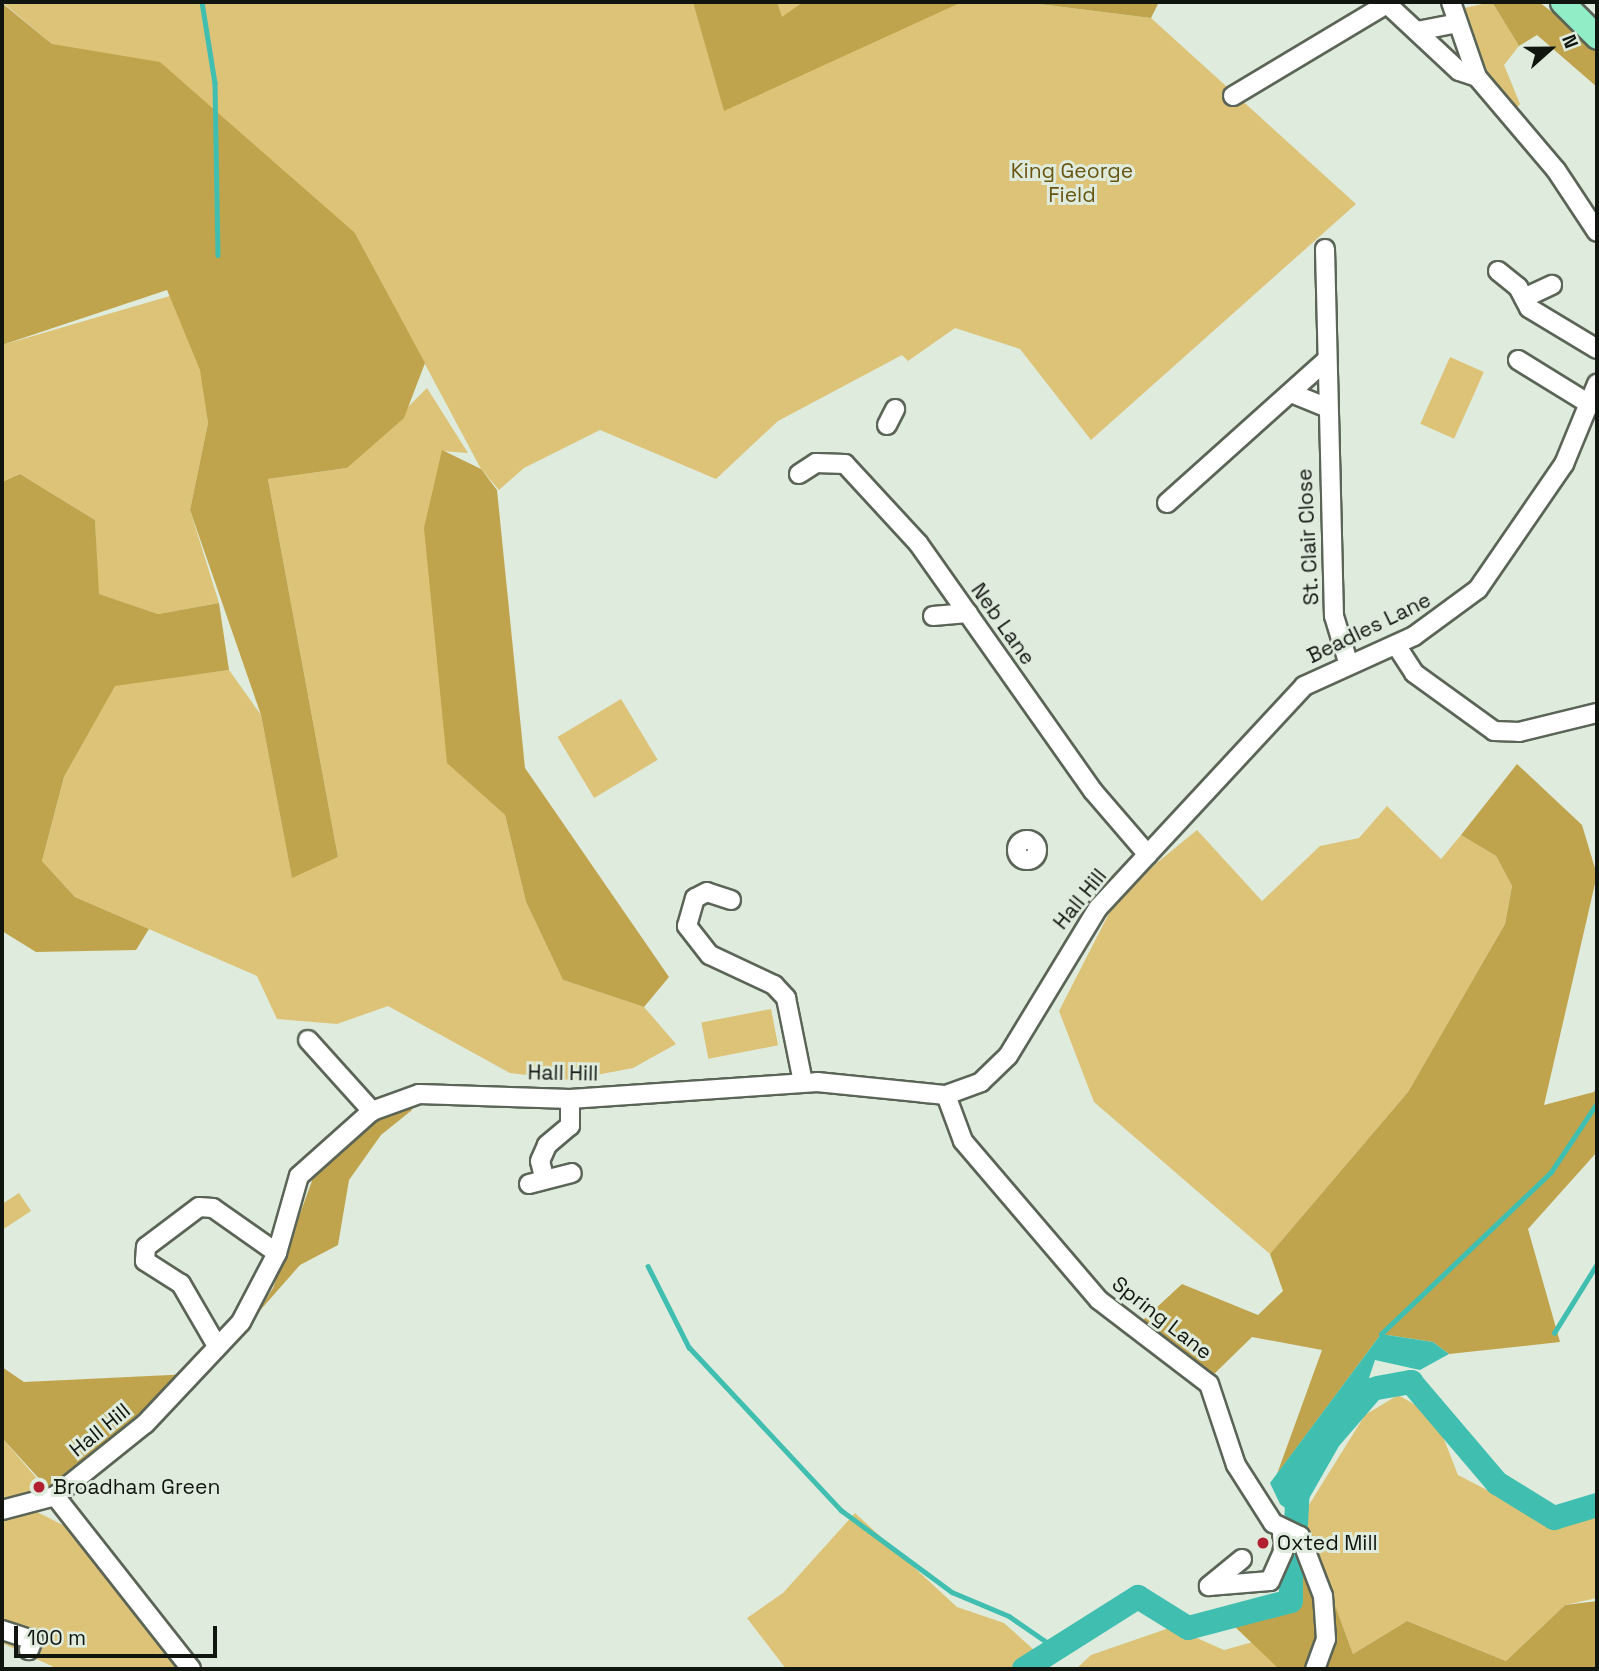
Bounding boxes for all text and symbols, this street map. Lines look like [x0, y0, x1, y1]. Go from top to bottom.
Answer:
north arrow [1515, 14, 1585, 84]
text: N [1556, 31, 1584, 52]
park label: King George Field [1011, 158, 1133, 208]
street label: St. Clair Close [1292, 468, 1324, 606]
street label: Neb Lane [966, 578, 1040, 670]
street label: Beadles Lane [1303, 587, 1435, 669]
street label: Hall Hill [1048, 864, 1112, 934]
street label: Hall Hill [527, 1060, 599, 1086]
street label: Spring Lane [1107, 1271, 1217, 1365]
street label: Hall Hill [65, 1398, 135, 1462]
place label: Broadham Green [53, 1474, 220, 1500]
marker: Broadham Green [31, 1479, 47, 1495]
place label: Oxted Mill [1277, 1530, 1378, 1556]
marker: Oxted Mill [1255, 1535, 1271, 1551]
scale bar [18, 1612, 220, 1656]
text: 100 m [27, 1624, 86, 1651]

